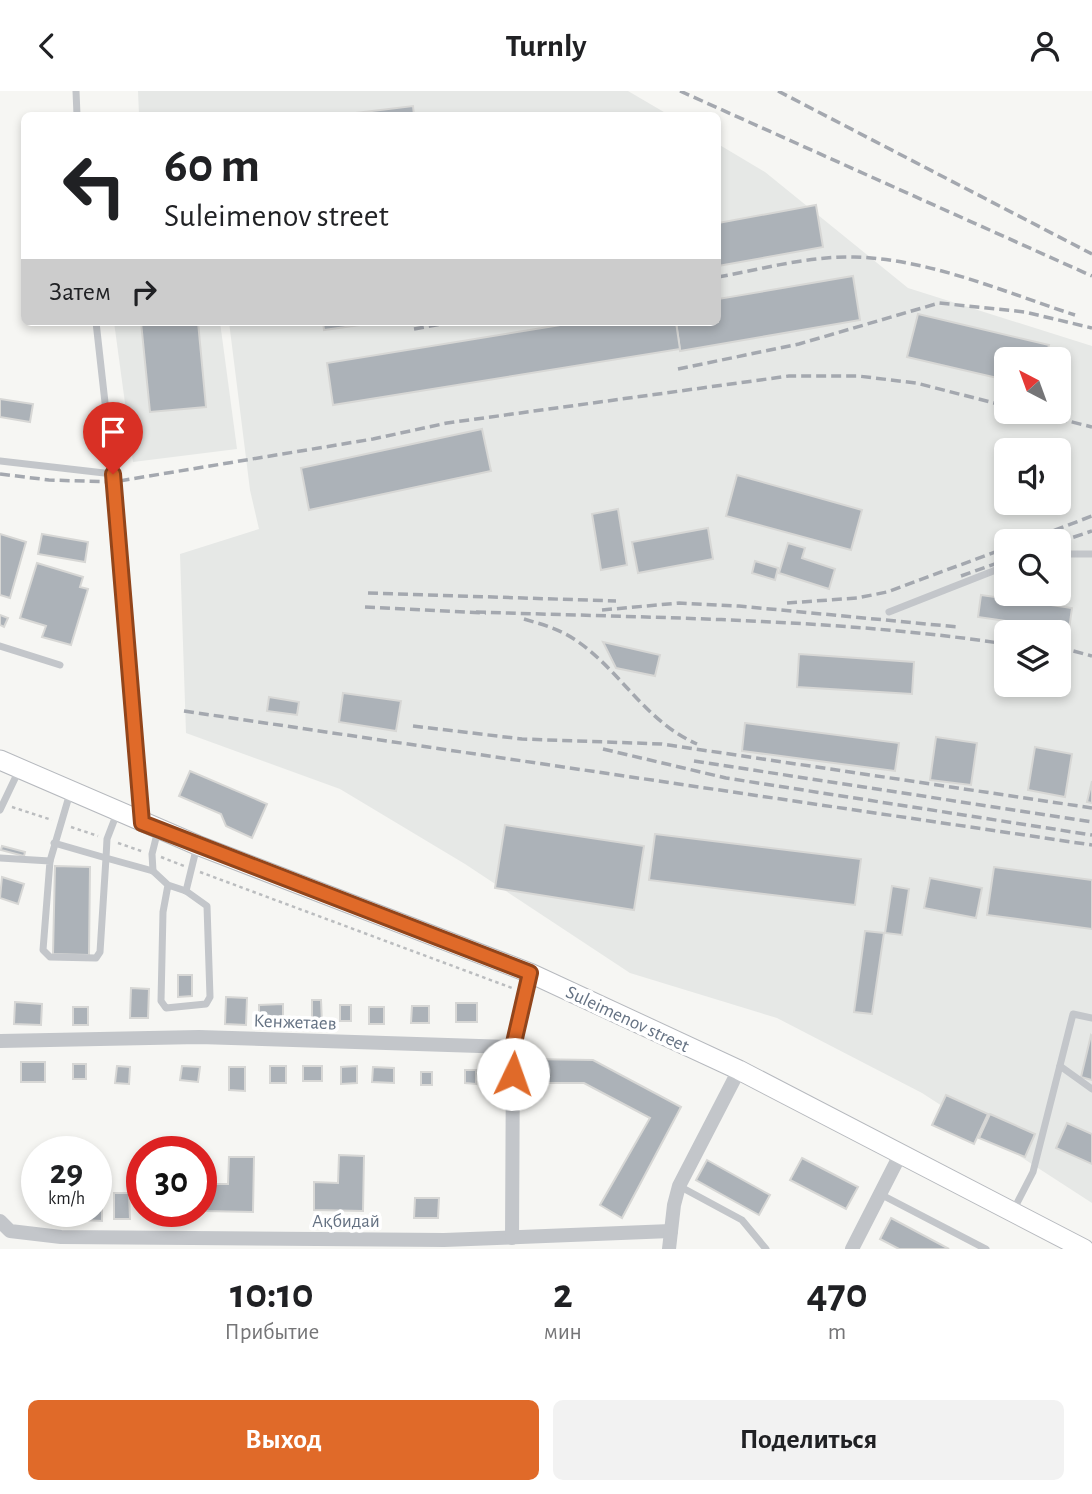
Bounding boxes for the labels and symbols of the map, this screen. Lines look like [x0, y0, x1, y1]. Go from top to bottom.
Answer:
north arrow [994, 347, 1071, 423]
pin [83, 402, 143, 474]
street label: Suleimenov street [563, 983, 692, 1056]
street label: Кенжетаев [253, 1012, 337, 1033]
position arrow [476, 1037, 550, 1111]
speed limit sign: 30 [126, 1136, 217, 1227]
street label: Ақбидай [312, 1212, 380, 1231]

